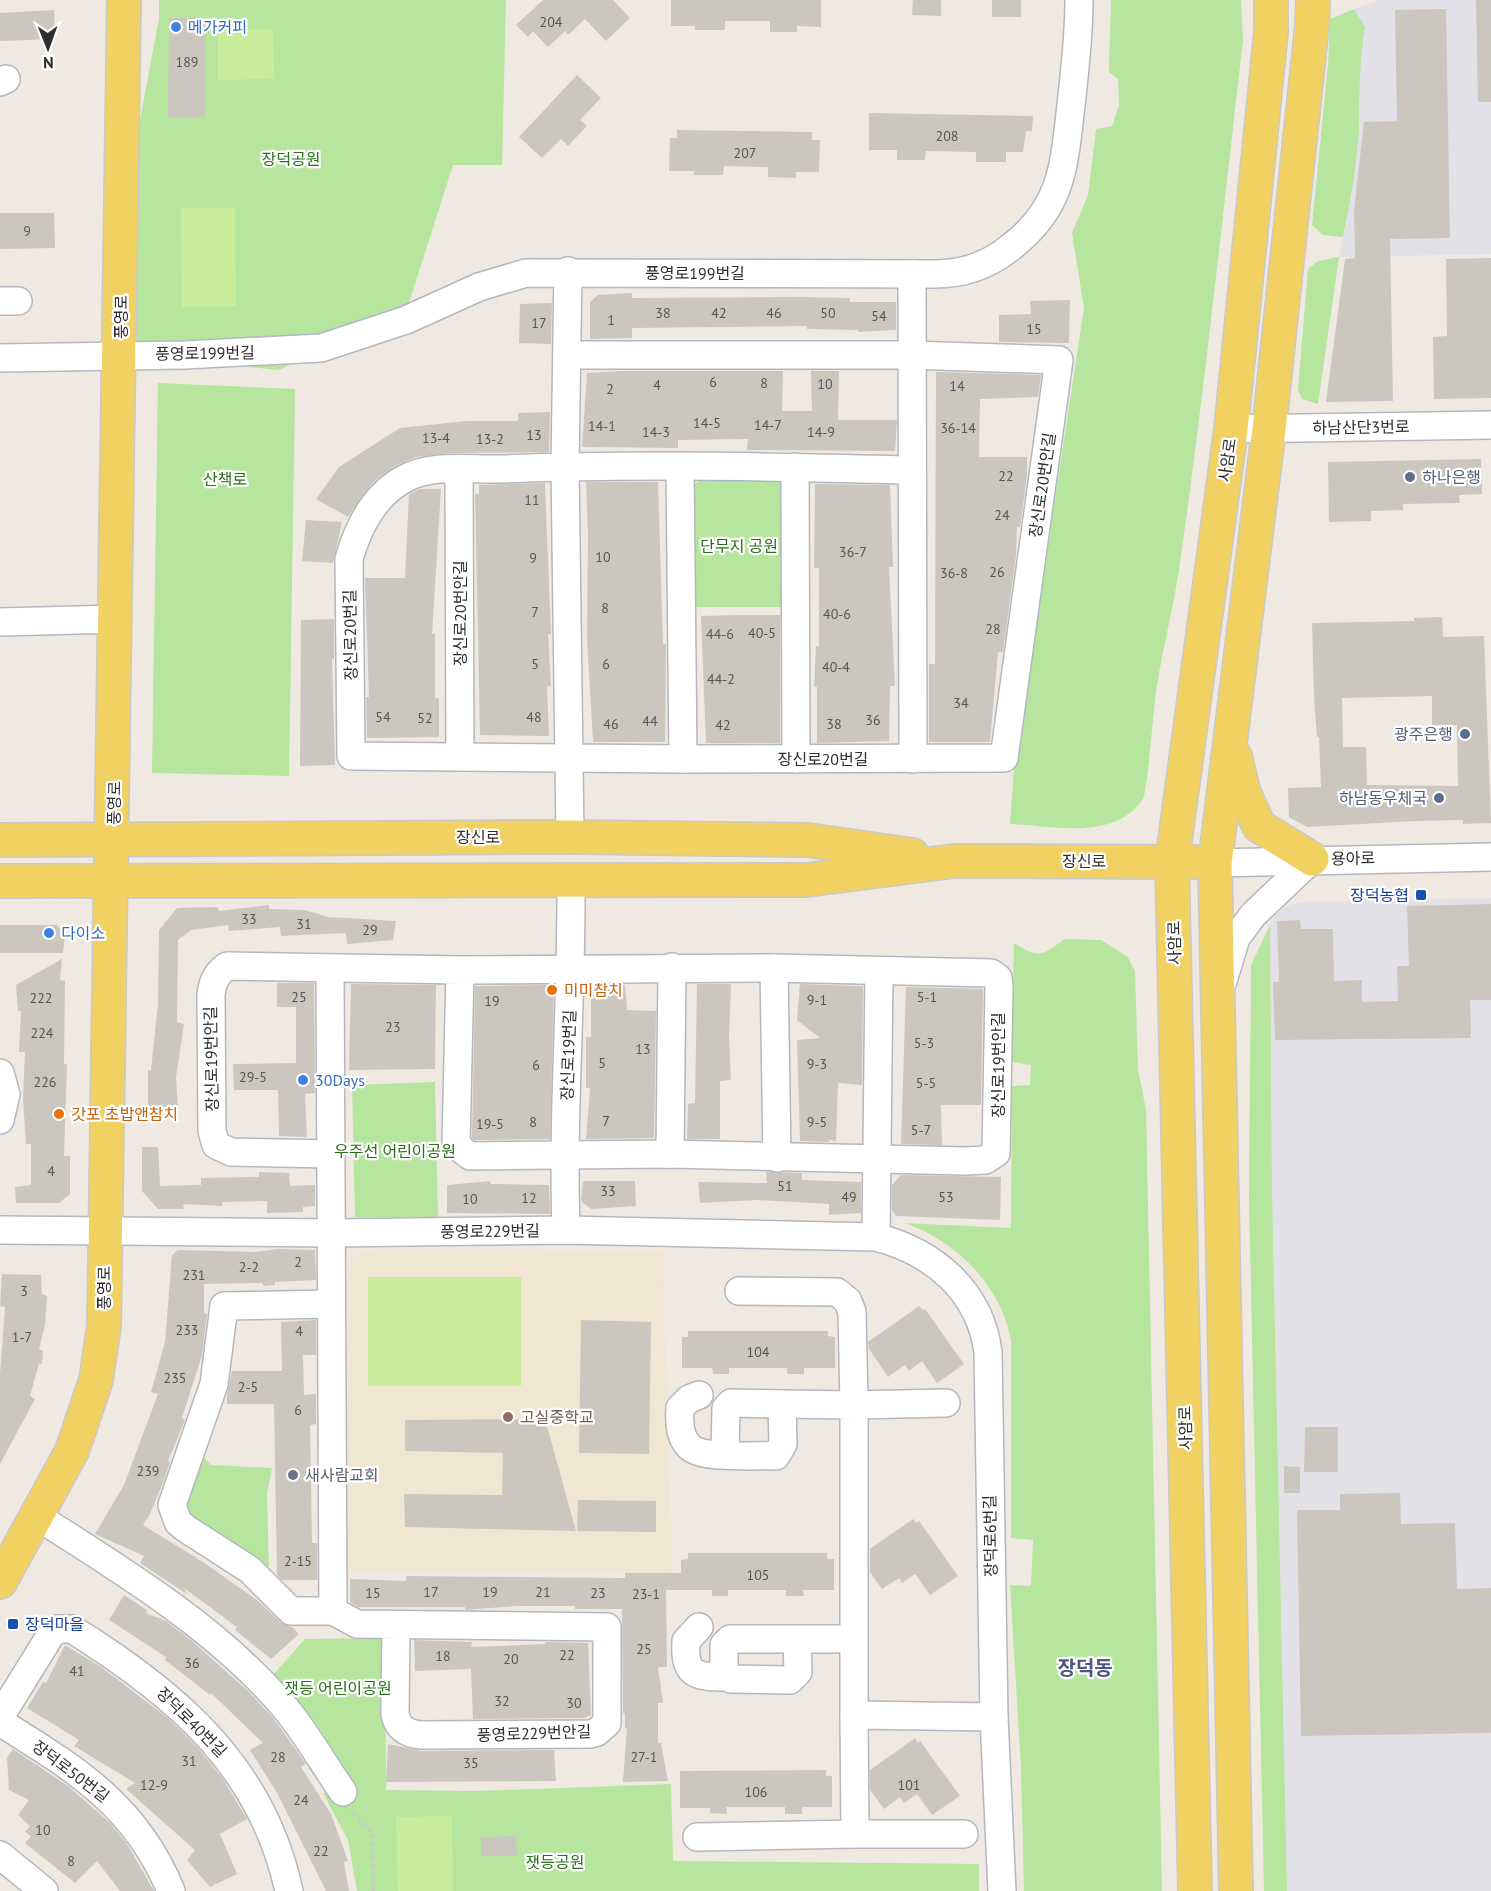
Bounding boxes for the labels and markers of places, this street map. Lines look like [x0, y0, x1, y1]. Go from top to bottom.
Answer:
place label: 메가커피 [188, 17, 247, 37]
marker: 메가커피 [169, 20, 183, 34]
place label: 하나은행 [1422, 467, 1481, 487]
marker: 하나은행 [1403, 470, 1417, 484]
place label: 광주은행 [1394, 724, 1453, 744]
marker: 광주은행 [1458, 727, 1472, 741]
place label: 하남동우체국 [1339, 788, 1427, 808]
marker: 하남동우체국 [1432, 791, 1446, 805]
place label: 장덕농협 [1350, 885, 1409, 905]
marker: 장덕농협 [1414, 888, 1428, 902]
place label: 다이소 [61, 923, 105, 943]
marker: 다이소 [42, 926, 56, 940]
place label: 미미참치 [564, 980, 623, 1000]
marker: 미미참치 [545, 983, 559, 997]
place label: 30Days [315, 1070, 365, 1090]
marker: 30Days [296, 1073, 310, 1087]
place label: 갓포 초밥앤참치 [71, 1104, 178, 1124]
marker: 갓포 초밥앤참치 [52, 1107, 66, 1121]
place label: 고실중학교 [520, 1407, 594, 1427]
marker: 고실중학교 [501, 1410, 515, 1424]
place label: 새사람교회 [305, 1465, 379, 1485]
marker: 새사람교회 [286, 1468, 300, 1482]
place label: 장덕마을 [25, 1614, 84, 1634]
marker: 장덕마을 [6, 1617, 20, 1631]

